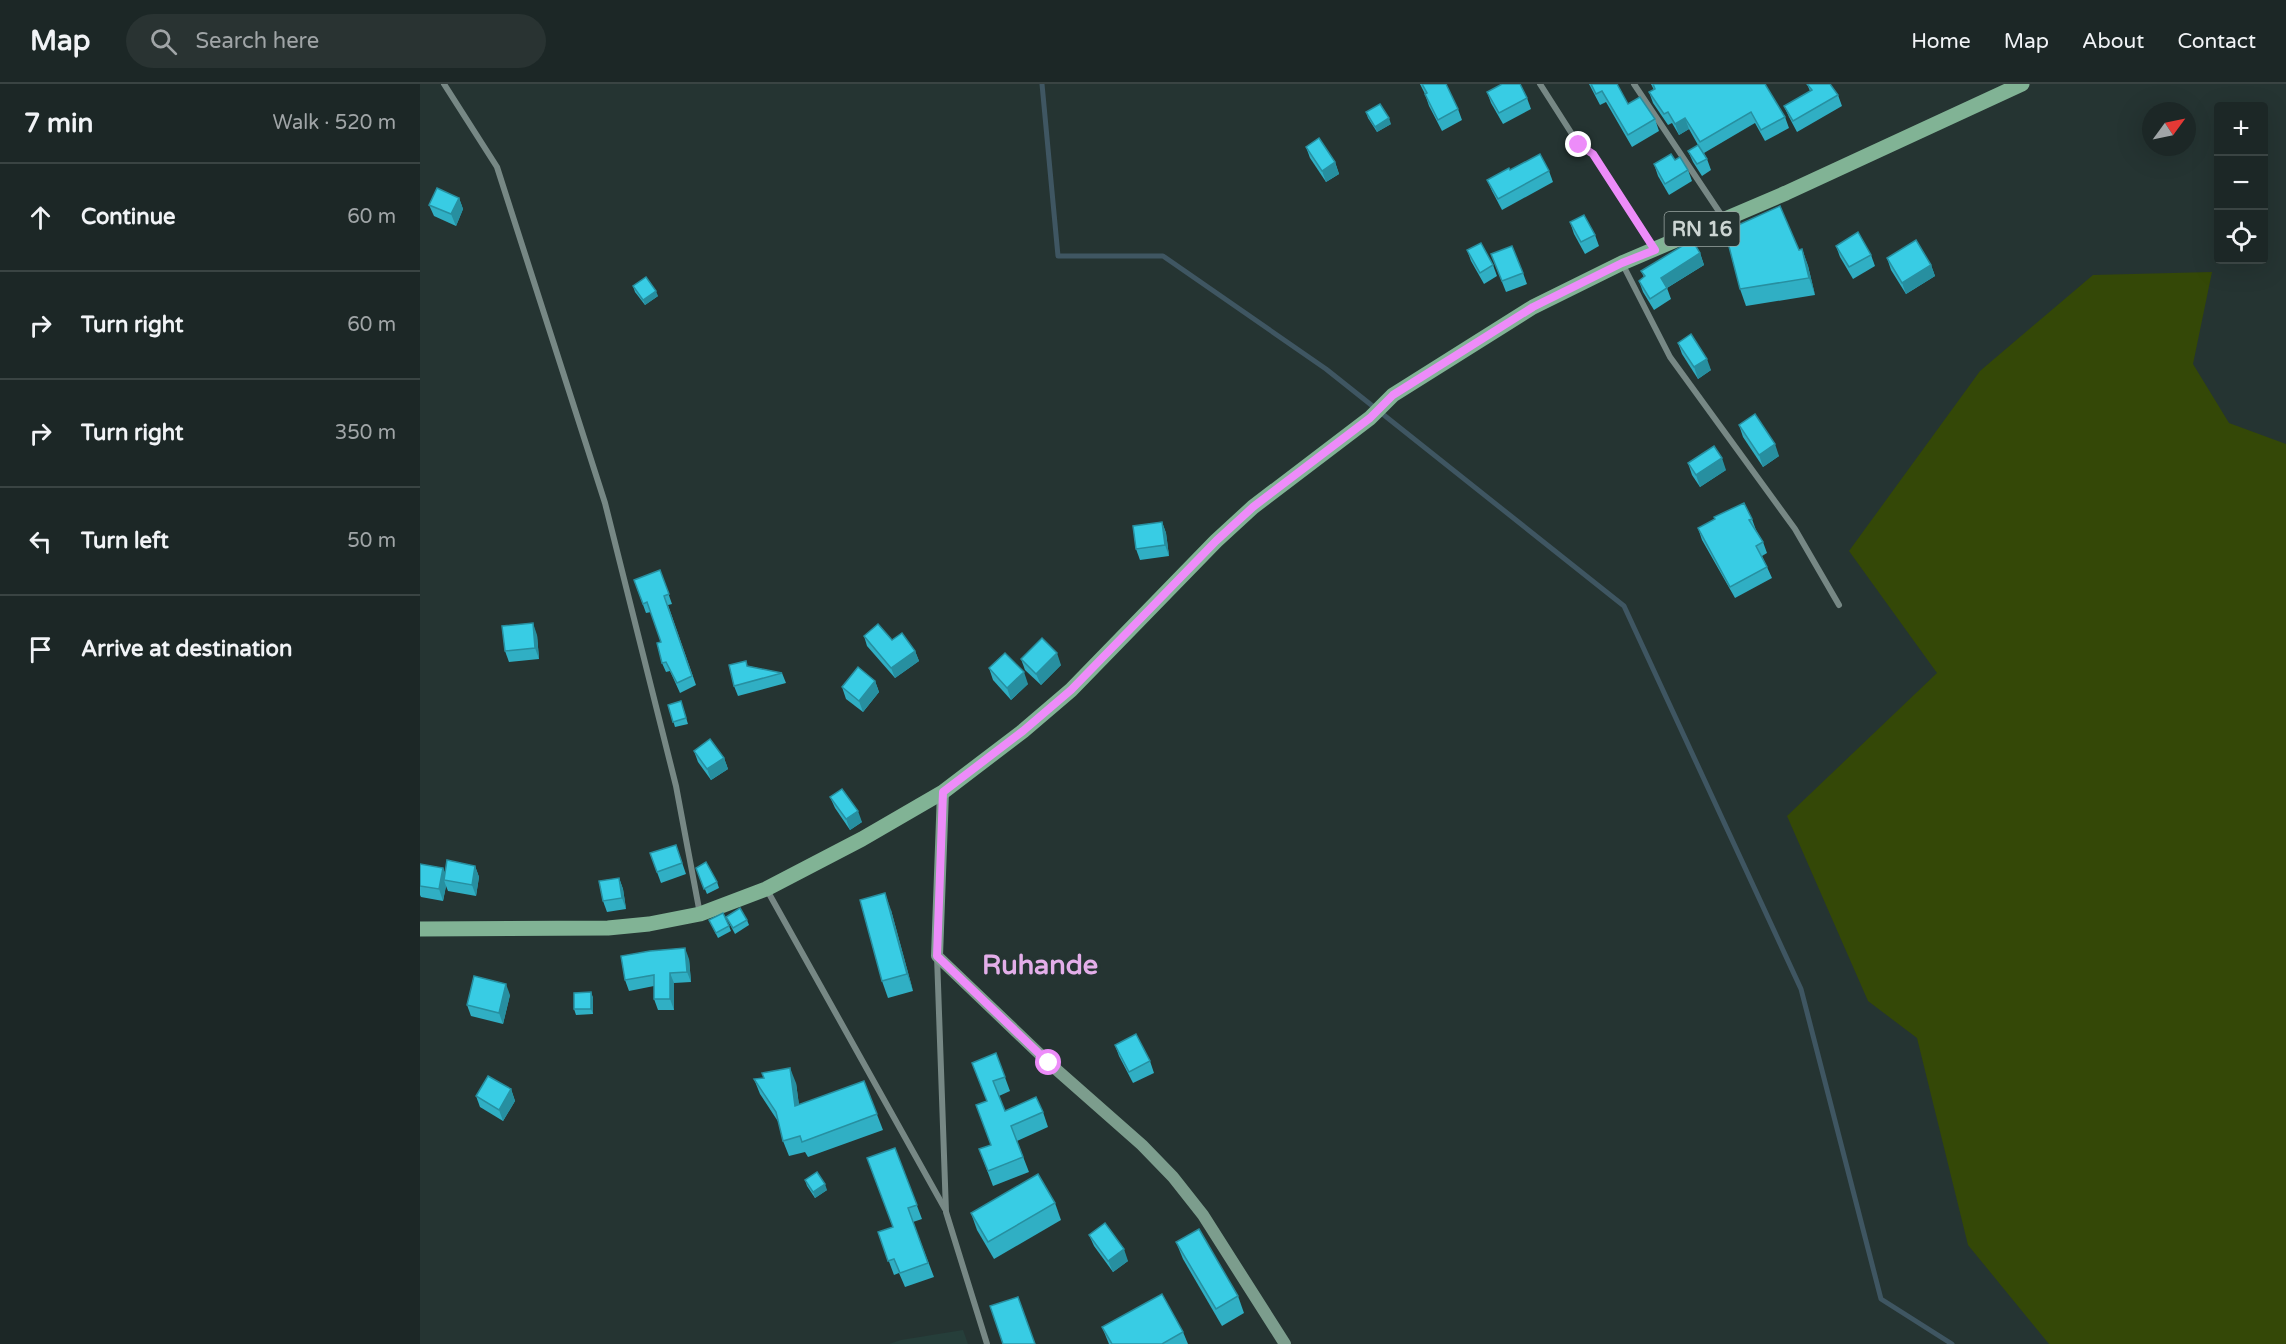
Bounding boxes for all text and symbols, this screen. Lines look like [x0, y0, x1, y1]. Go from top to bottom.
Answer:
search box [126, 14, 546, 68]
text: Map [30, 24, 90, 58]
icon: search [147, 25, 180, 58]
text: Search here [195, 28, 319, 54]
text: Home [1911, 29, 1971, 54]
text: Map [2004, 29, 2049, 54]
text: About [2082, 29, 2144, 54]
text: Contact [2177, 29, 2256, 54]
north arrow [2142, 102, 2196, 156]
map controls [2214, 102, 2268, 264]
button: + [2214, 102, 2268, 156]
text: 7 min [24, 108, 93, 139]
text: Walk · 520 m [273, 111, 396, 135]
route end [1565, 131, 1591, 157]
button: − [2214, 156, 2268, 210]
icon: ahead [24, 201, 57, 234]
text: Continue [81, 204, 176, 230]
text: 60 m [347, 205, 396, 229]
button: locate [2214, 210, 2268, 264]
road number: RN 16 [1664, 212, 1740, 246]
icon: right [24, 309, 57, 342]
text: Turn right [81, 312, 183, 338]
text: 60 m [347, 313, 396, 337]
icon: right [24, 417, 57, 450]
text: Turn right [81, 420, 183, 446]
text: 350 m [335, 421, 396, 445]
icon: left [24, 525, 57, 558]
text: Turn left [81, 528, 169, 554]
text: 50 m [347, 529, 396, 553]
icon: arrive [24, 633, 57, 666]
text: Arrive at destination [81, 636, 292, 662]
district label: Ruhande [982, 949, 1098, 982]
route start [1035, 1049, 1061, 1075]

